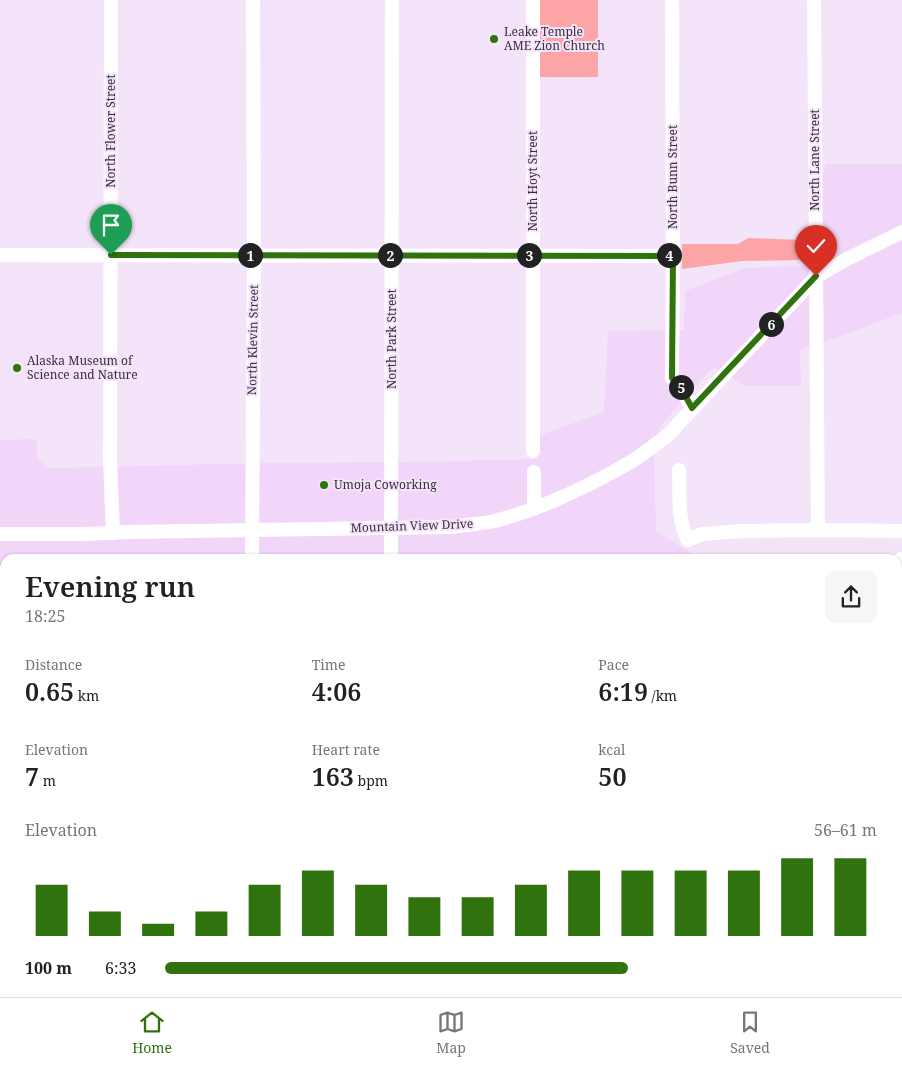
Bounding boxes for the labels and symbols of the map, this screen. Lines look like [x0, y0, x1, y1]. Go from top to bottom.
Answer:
place label: Leake Temple AME Zion Church [504, 23, 605, 54]
marker: Leake Temple AME Zion Church [488, 33, 500, 45]
street label: North Flower Street [102, 74, 119, 188]
street label: North Lane Street [806, 109, 823, 211]
street label: North Bunn Street [664, 125, 681, 229]
street label: North Hoyt Street [524, 131, 541, 231]
pin [90, 204, 132, 255]
pin [795, 225, 837, 276]
pin: 1 [238, 242, 262, 268]
pin: 2 [378, 242, 402, 268]
pin: 3 [516, 242, 542, 268]
pin: 4 [656, 242, 682, 268]
street label: North Klevin Street [243, 285, 262, 395]
street label: North Park Street [383, 289, 400, 389]
pin: 6 [758, 312, 784, 336]
place label: Alaska Museum of Science and Nature [27, 352, 138, 383]
marker: Alaska Museum of Science and Nature [11, 362, 23, 374]
pin: 5 [668, 374, 694, 400]
place label: Umoja Coworking [334, 476, 437, 493]
marker: Umoja Coworking [318, 479, 330, 491]
street label: Mountain View Drive [350, 515, 474, 536]

